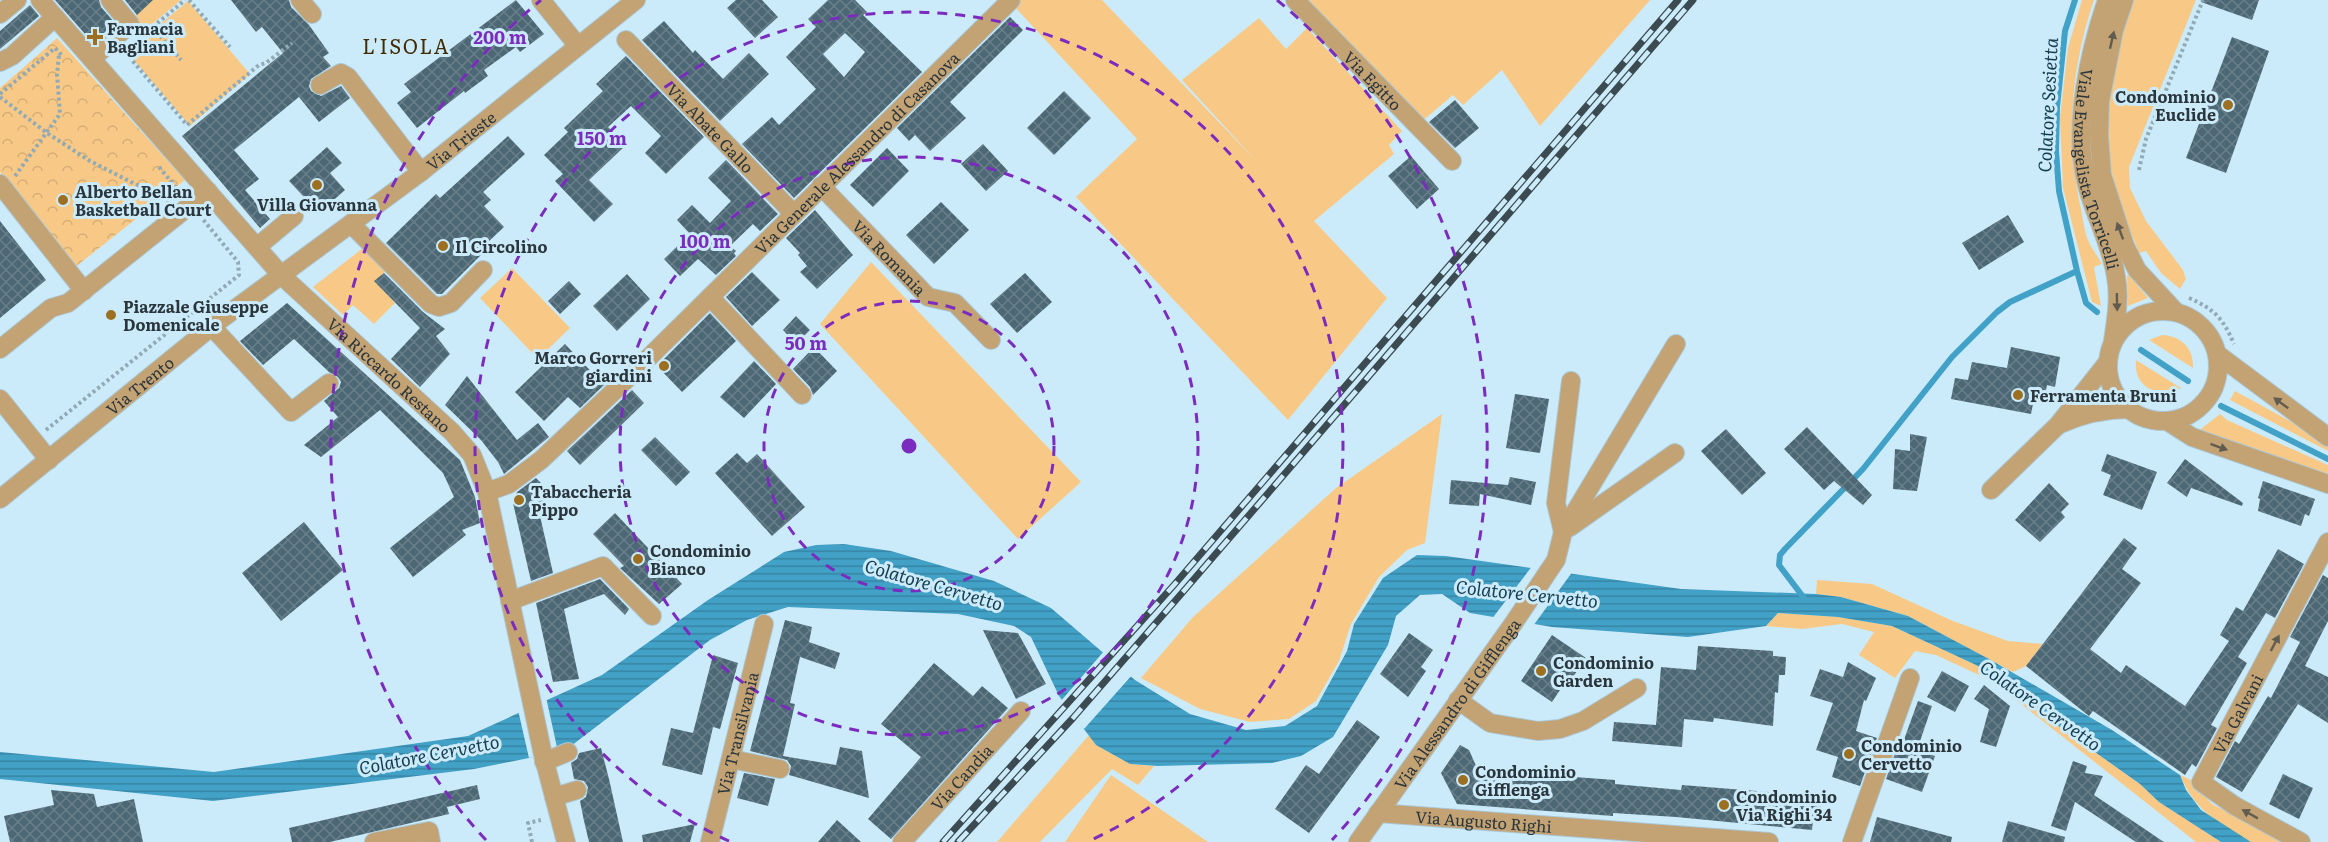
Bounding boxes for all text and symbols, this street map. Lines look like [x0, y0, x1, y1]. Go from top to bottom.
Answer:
place label: Farmacia Bagliani [107, 16, 184, 58]
text: 200 m [473, 23, 527, 50]
marker: Farmacia Bagliani [88, 30, 102, 44]
district label: L'ISOLA [362, 30, 450, 60]
one-way arrow [2107, 30, 2117, 49]
water label: Colatore Sesietta [2030, 36, 2064, 173]
street label: Via Generale Alessandro di Casanova [749, 45, 965, 259]
street label: Via Egitto [1338, 45, 1408, 115]
street label: Viale Evangelista Torricelli [2069, 67, 2126, 271]
street label: Via Abate Gallo [662, 77, 760, 178]
place label: Condominio Euclide [2115, 84, 2216, 126]
marker: Condominio Euclide [2221, 98, 2235, 112]
street label: Via Trieste [421, 105, 501, 176]
text: 150 m [577, 124, 627, 151]
marker: Villa Giovanna [310, 178, 324, 192]
place label: Alberto Bellan Basketball Court [75, 179, 211, 221]
place label: Villa Giovanna [257, 192, 378, 216]
marker: Alberto Bellan Basketball Court [56, 193, 70, 207]
street label: Via Romania [847, 214, 932, 301]
one-way arrow [2114, 221, 2124, 239]
text: 100 m [679, 227, 731, 254]
place label: Il Circolino [455, 234, 548, 258]
marker: Il Circolino [436, 239, 450, 253]
one-way arrow [2113, 293, 2122, 312]
place label: Piazzale Giuseppe Domenicale [123, 294, 269, 336]
marker: Piazzale Giuseppe Domenicale [104, 308, 118, 322]
street label: Via Riccardo Restano [322, 312, 457, 438]
text: 50 m [785, 329, 827, 356]
place label: Marco Gorreri giardini [534, 345, 652, 387]
street label: Via Trento [100, 350, 179, 420]
marker: Marco Gorreri giardini [657, 359, 671, 373]
place label: Ferramenta Bruni [2030, 383, 2177, 407]
marker: Ferramenta Bruni [2011, 388, 2025, 402]
one-way arrow [2273, 397, 2288, 409]
centre of rings [899, 436, 919, 456]
one-way arrow [2210, 442, 2228, 452]
place label: Tabaccheria Pippo [531, 479, 632, 521]
marker: Tabaccheria Pippo [512, 493, 526, 507]
place label: Condominio Bianco [650, 538, 751, 580]
water label: Colatore Cervetto [862, 551, 1006, 617]
marker: Condominio Bianco [631, 552, 645, 566]
water label: Colatore Cervetto [1455, 572, 1599, 614]
street label: Via Alessandro di Gifflenga [1387, 613, 1526, 794]
one-way arrow [2270, 634, 2280, 651]
place label: Condominio Garden [1553, 650, 1654, 692]
water label: Colatore Cervetto [1975, 653, 2107, 757]
marker: Condominio Garden [1534, 664, 1548, 678]
street label: Via Transilvania [710, 669, 764, 797]
street label: Via Galvani [2206, 669, 2268, 758]
water label: Colatore Cervetto [356, 727, 502, 781]
place label: Condominio Cervetto [1861, 733, 1962, 775]
street label: Via Candia [925, 738, 998, 815]
marker: Condominio Cervetto [1842, 747, 1856, 761]
place label: Condominio Gifflenga [1475, 759, 1576, 801]
marker: Condominio Gifflenga [1456, 773, 1470, 787]
place label: Condominio Via Righi 34 [1736, 784, 1837, 826]
marker: Condominio Via Righi 34 [1717, 798, 1731, 812]
street label: Via Augusto Righi [1415, 804, 1553, 838]
one-way arrow [2241, 809, 2258, 819]

